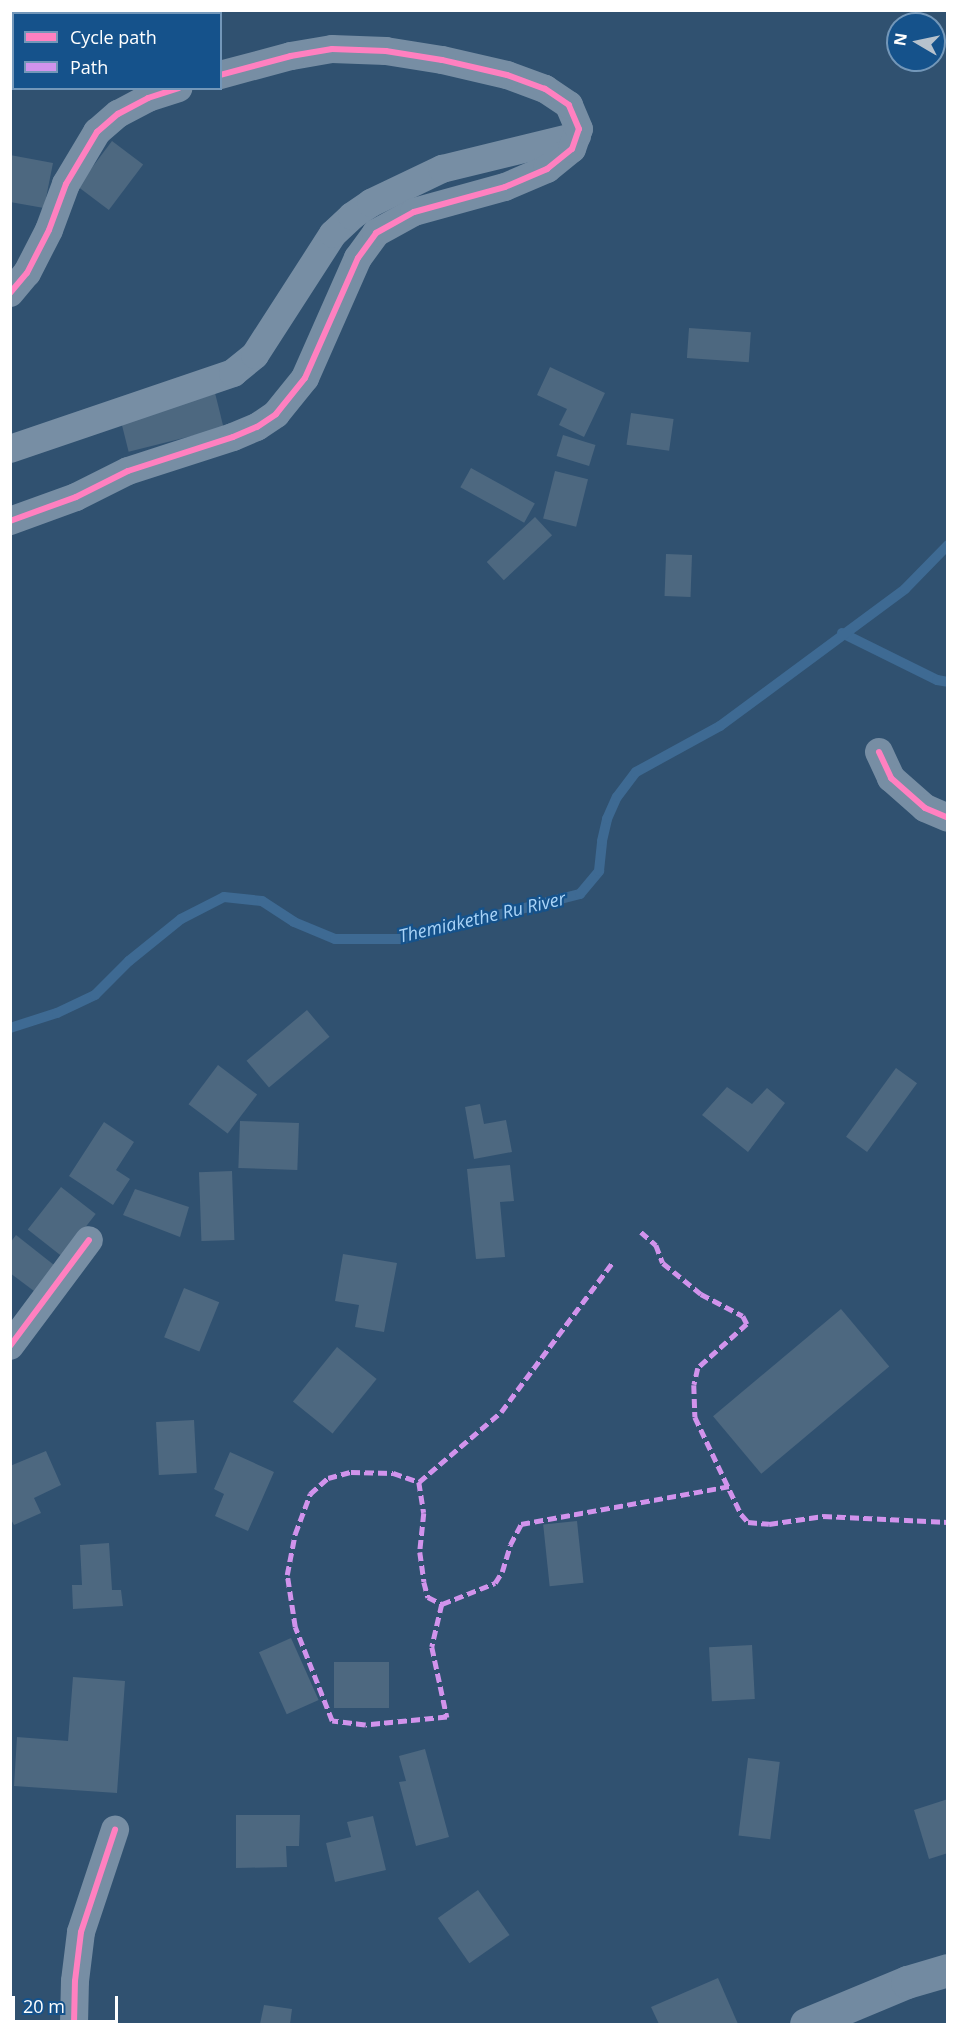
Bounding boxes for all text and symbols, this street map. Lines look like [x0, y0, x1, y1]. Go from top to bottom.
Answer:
legend [12, 12, 222, 90]
north arrow [886, 12, 946, 72]
text: Cycle path [70, 25, 157, 49]
text: N [888, 31, 912, 48]
text: Path [70, 55, 108, 79]
water label: Themiakethe Ru River [396, 887, 568, 947]
scale bar [15, 1984, 122, 2022]
text: 20 m [23, 1994, 65, 2018]

